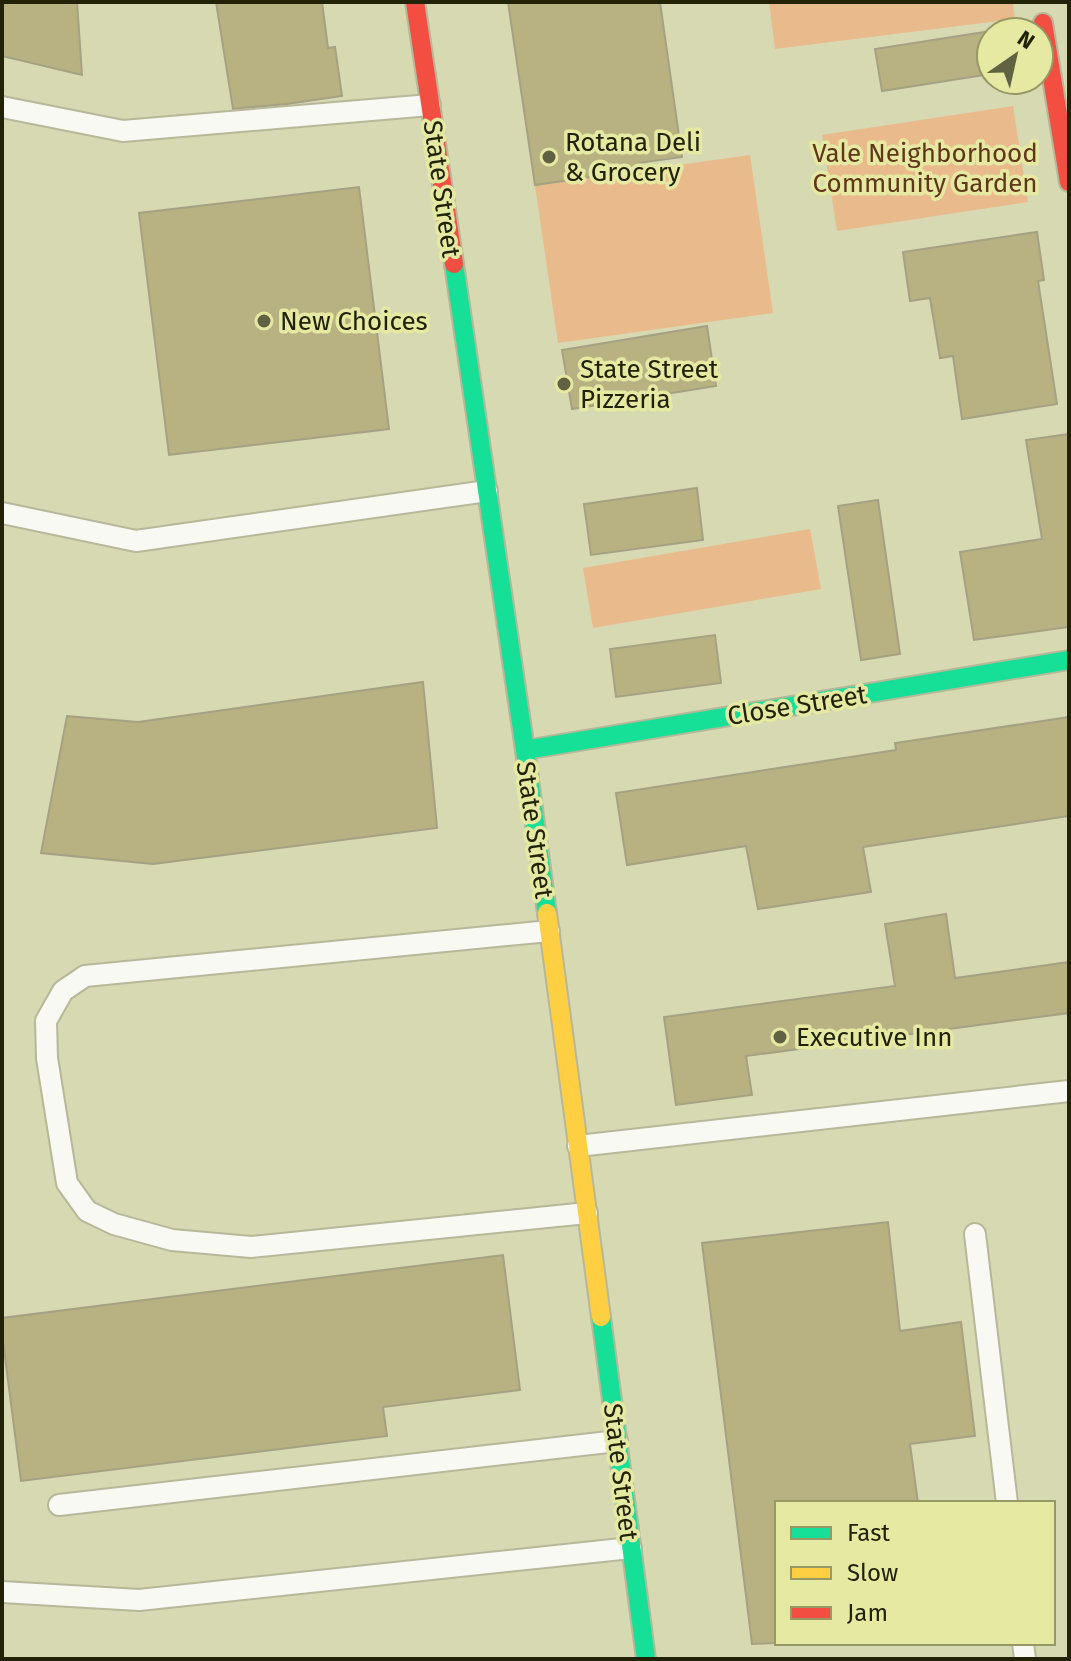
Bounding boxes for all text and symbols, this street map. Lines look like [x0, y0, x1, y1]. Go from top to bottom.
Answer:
north arrow [975, 16, 1055, 96]
text: N [1012, 25, 1040, 55]
street label: State Street [417, 119, 467, 260]
place label: Rotana Deli & Grocery [565, 127, 701, 188]
park label: Vale Neighborhood Community Garden [812, 138, 1038, 199]
marker: Rotana Deli & Grocery [540, 148, 558, 166]
place label: New Choices [280, 306, 428, 337]
marker: New Choices [255, 312, 273, 330]
place label: State Street Pizzeria [580, 354, 719, 415]
marker: State Street Pizzeria [555, 375, 573, 393]
street label: Close Street [725, 679, 870, 732]
street label: State Street [510, 760, 560, 901]
place label: Executive Inn [796, 1022, 952, 1053]
marker: Executive Inn [771, 1028, 789, 1046]
street label: State Street [597, 1402, 644, 1543]
legend [775, 1501, 1055, 1645]
text: Fast [847, 1519, 890, 1547]
text: Slow [847, 1559, 898, 1587]
text: Jam [847, 1599, 888, 1627]

